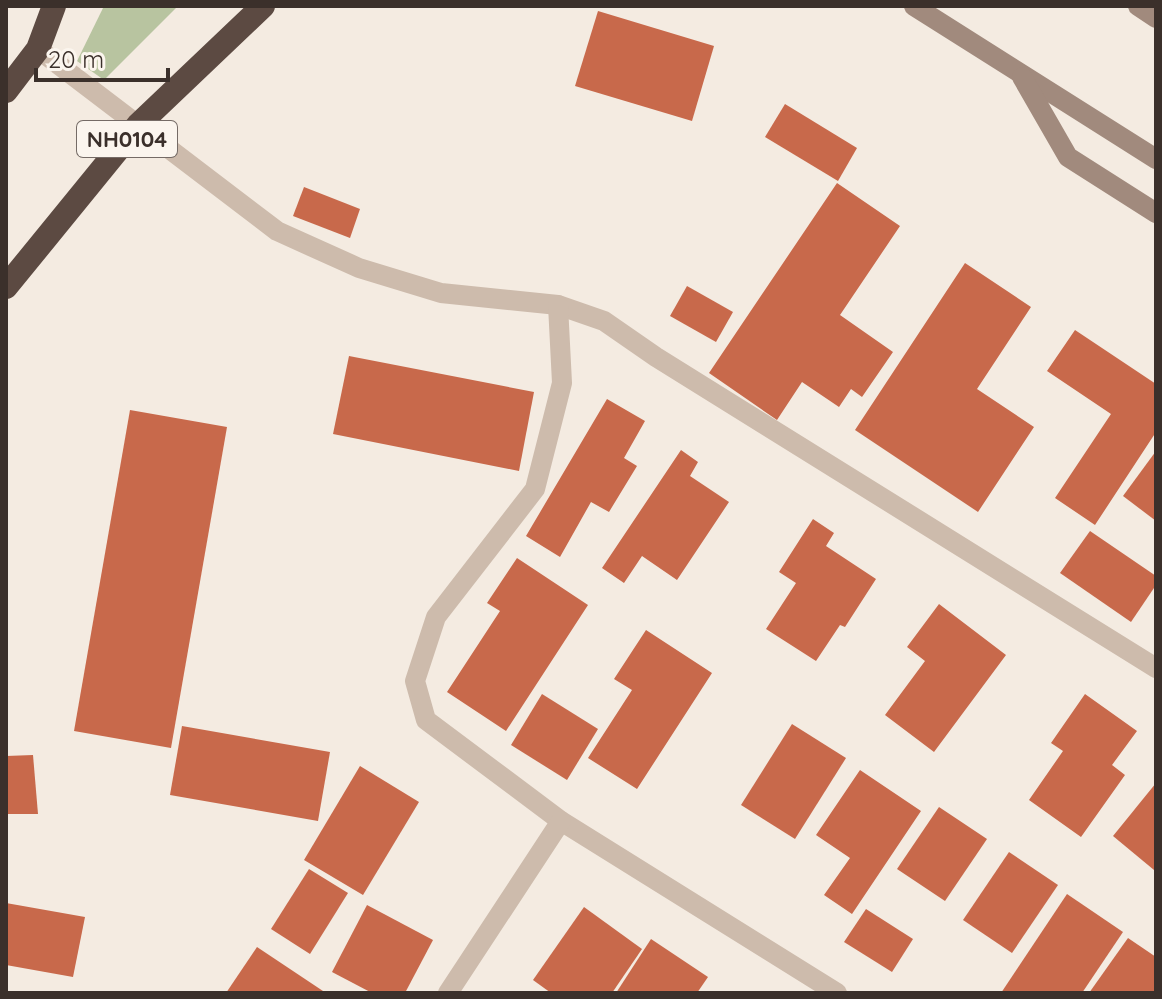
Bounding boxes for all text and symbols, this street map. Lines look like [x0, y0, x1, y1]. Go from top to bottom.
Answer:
scale bar [36, 32, 168, 82]
text: 20 m [48, 44, 104, 74]
road number: NH0104 [77, 121, 177, 157]

